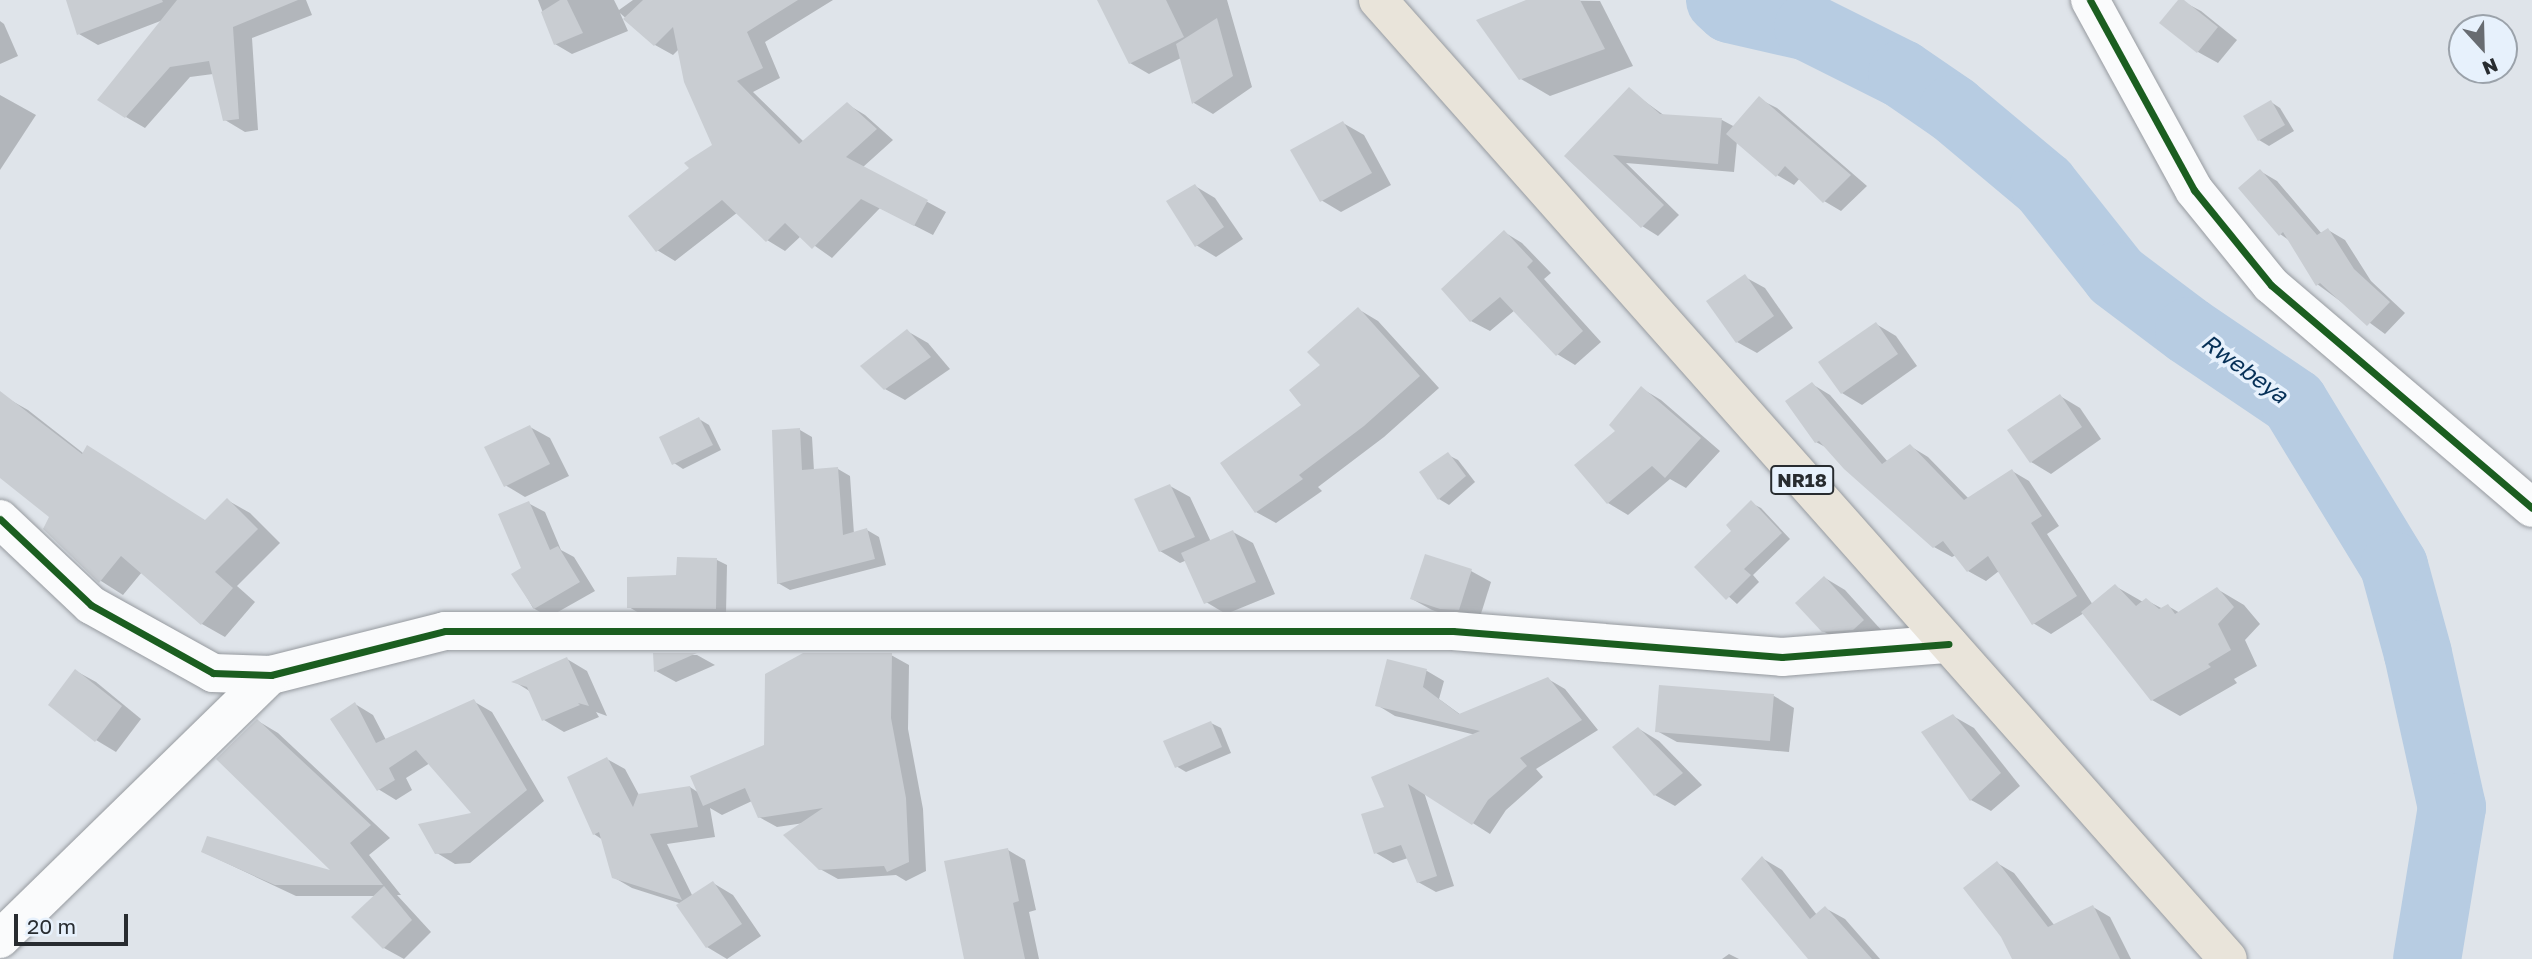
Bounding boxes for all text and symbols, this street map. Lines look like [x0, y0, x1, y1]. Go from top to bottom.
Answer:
north arrow [2448, 14, 2518, 84]
text: N [2479, 54, 2501, 80]
water label: Rwebeya [2197, 328, 2293, 408]
road number: NR18 [1769, 464, 1835, 495]
scale bar [18, 900, 131, 944]
text: 20 m [27, 913, 76, 939]

